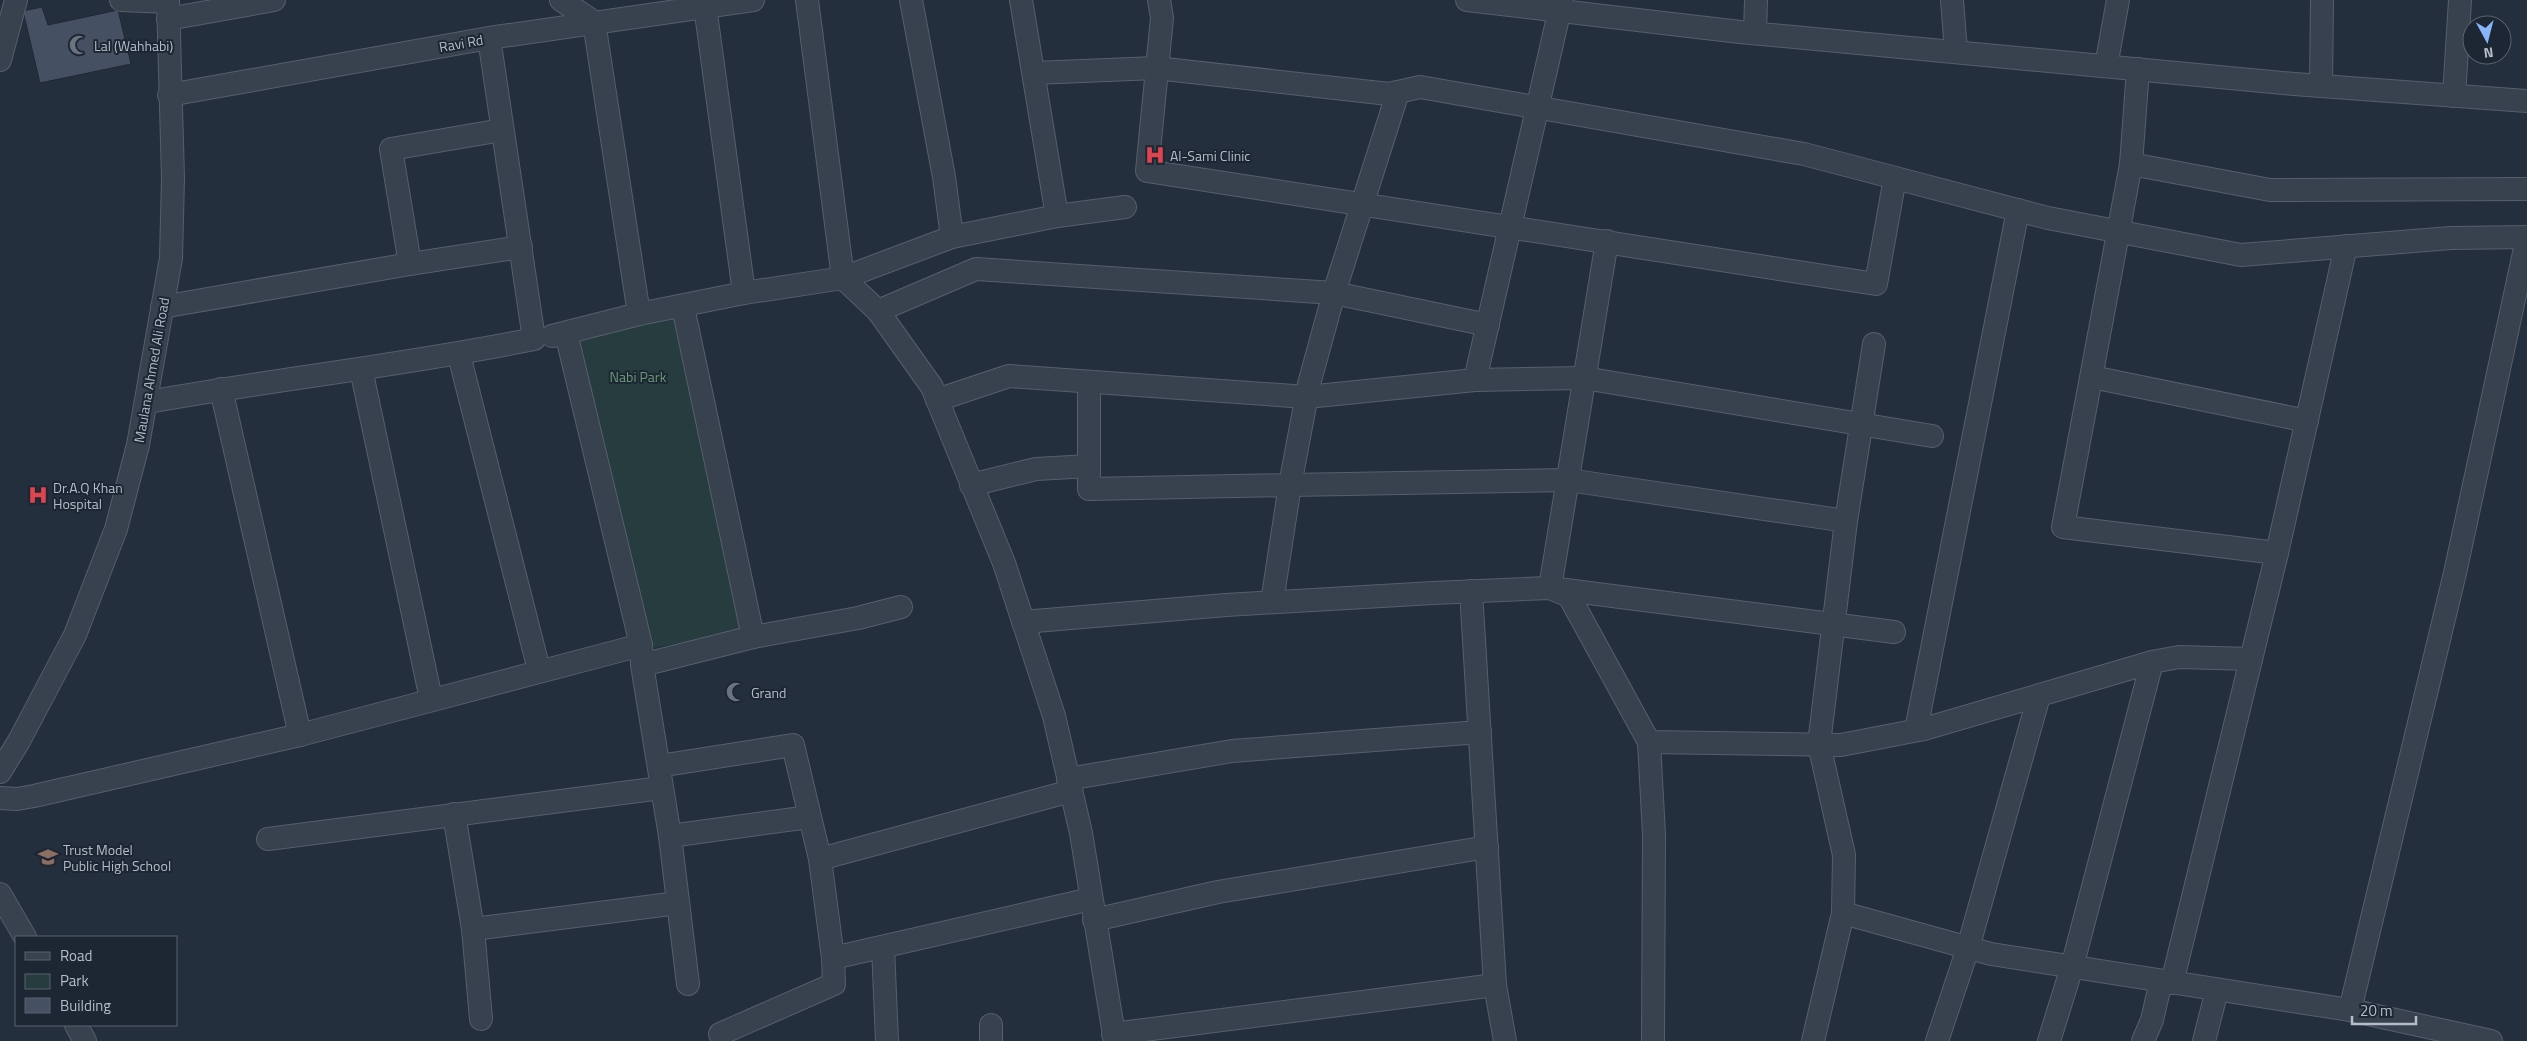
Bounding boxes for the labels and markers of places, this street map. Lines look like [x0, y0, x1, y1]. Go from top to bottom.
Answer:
mosque icon: Lal (Wahhabi) [68, 34, 90, 56]
place label: Lal (Wahhabi) [94, 35, 173, 56]
hospital icon: Al-Sami Clinic [1144, 144, 1166, 166]
place label: Al-Sami Clinic [1170, 145, 1250, 166]
place label: Dr.A.Q Khan Hospital [53, 477, 123, 514]
hospital icon: Dr.A.Q Khan Hospital [27, 484, 49, 506]
mosque icon: Grand [725, 681, 747, 703]
place label: Grand [751, 682, 786, 703]
place label: Trust Model Public High School [63, 839, 171, 876]
school or university icon: Trust Model Public High School [37, 846, 59, 868]

